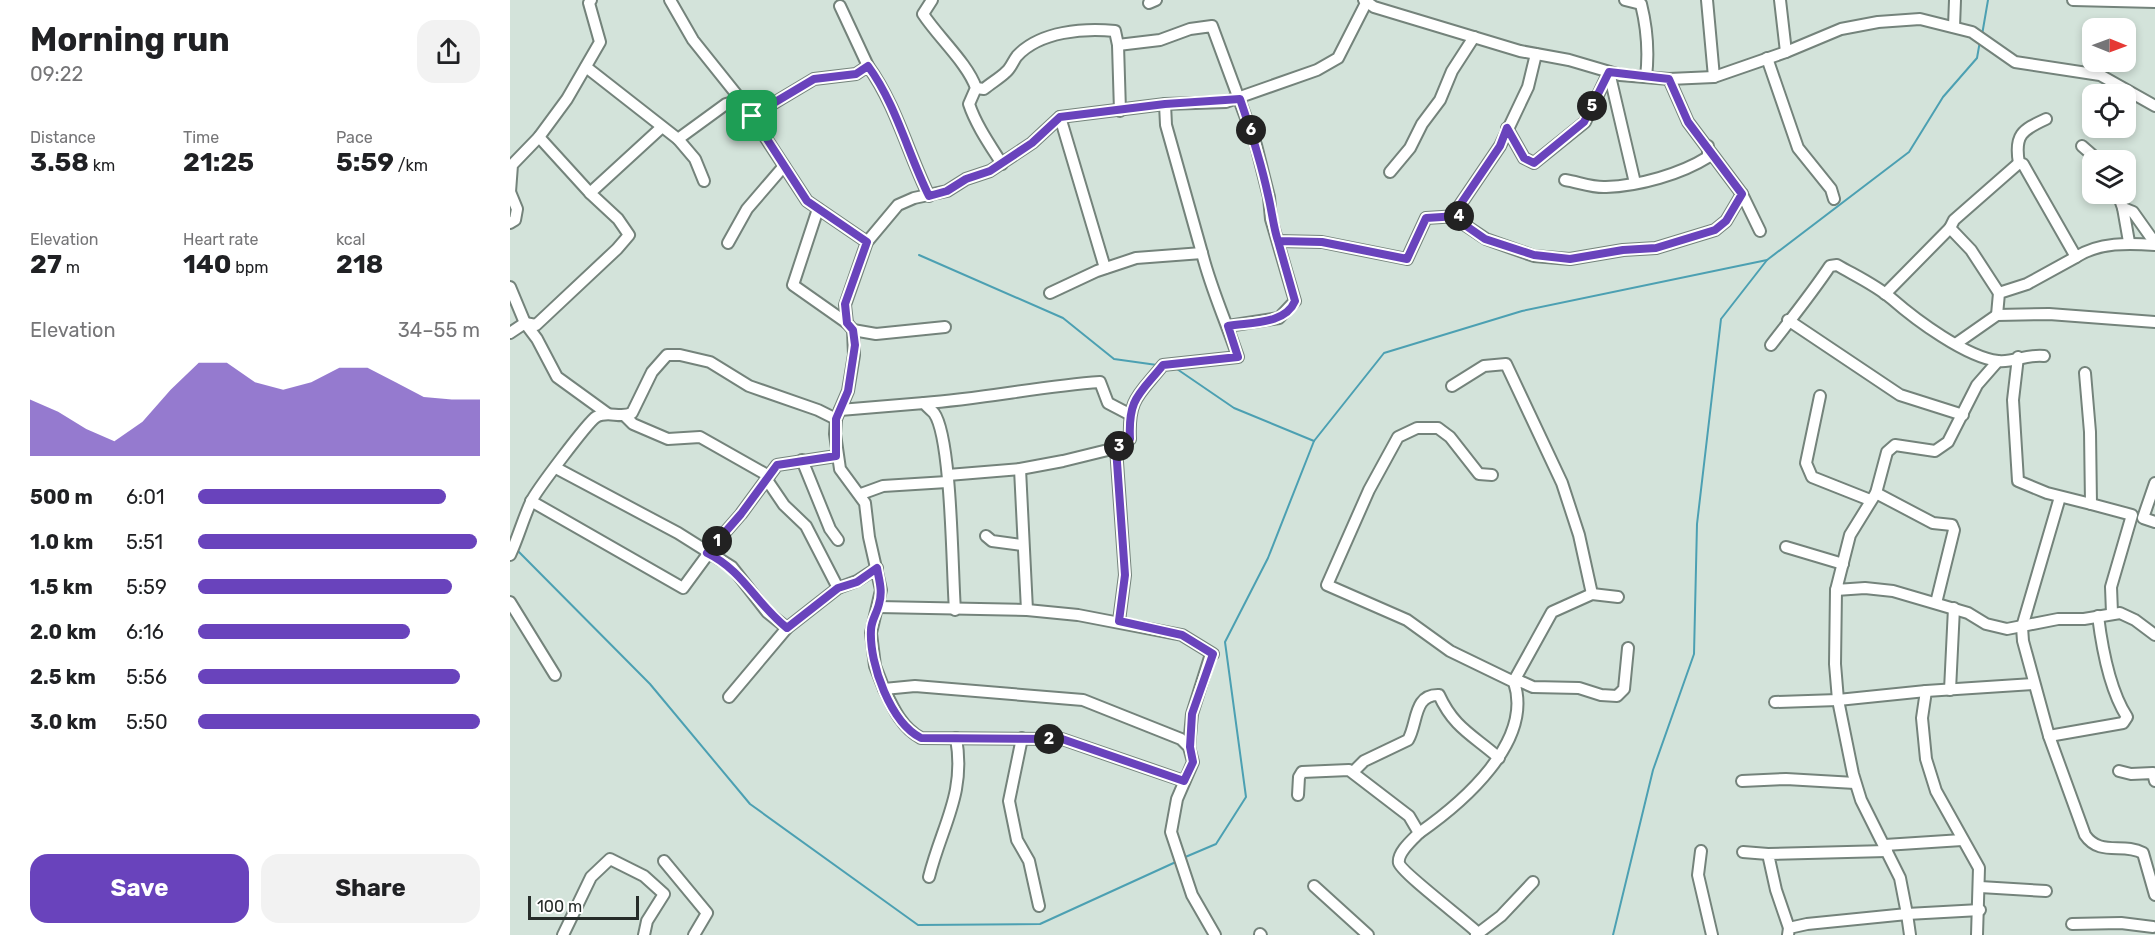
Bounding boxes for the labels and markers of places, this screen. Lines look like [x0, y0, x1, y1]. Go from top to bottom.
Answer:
pin [726, 90, 777, 141]
pin: 5 [1577, 91, 1607, 121]
pin: 6 [1236, 115, 1266, 145]
pin: 4 [1444, 201, 1474, 231]
pin: 3 [1104, 431, 1134, 461]
pin: 1 [702, 526, 732, 556]
pin: 2 [1034, 724, 1064, 754]

